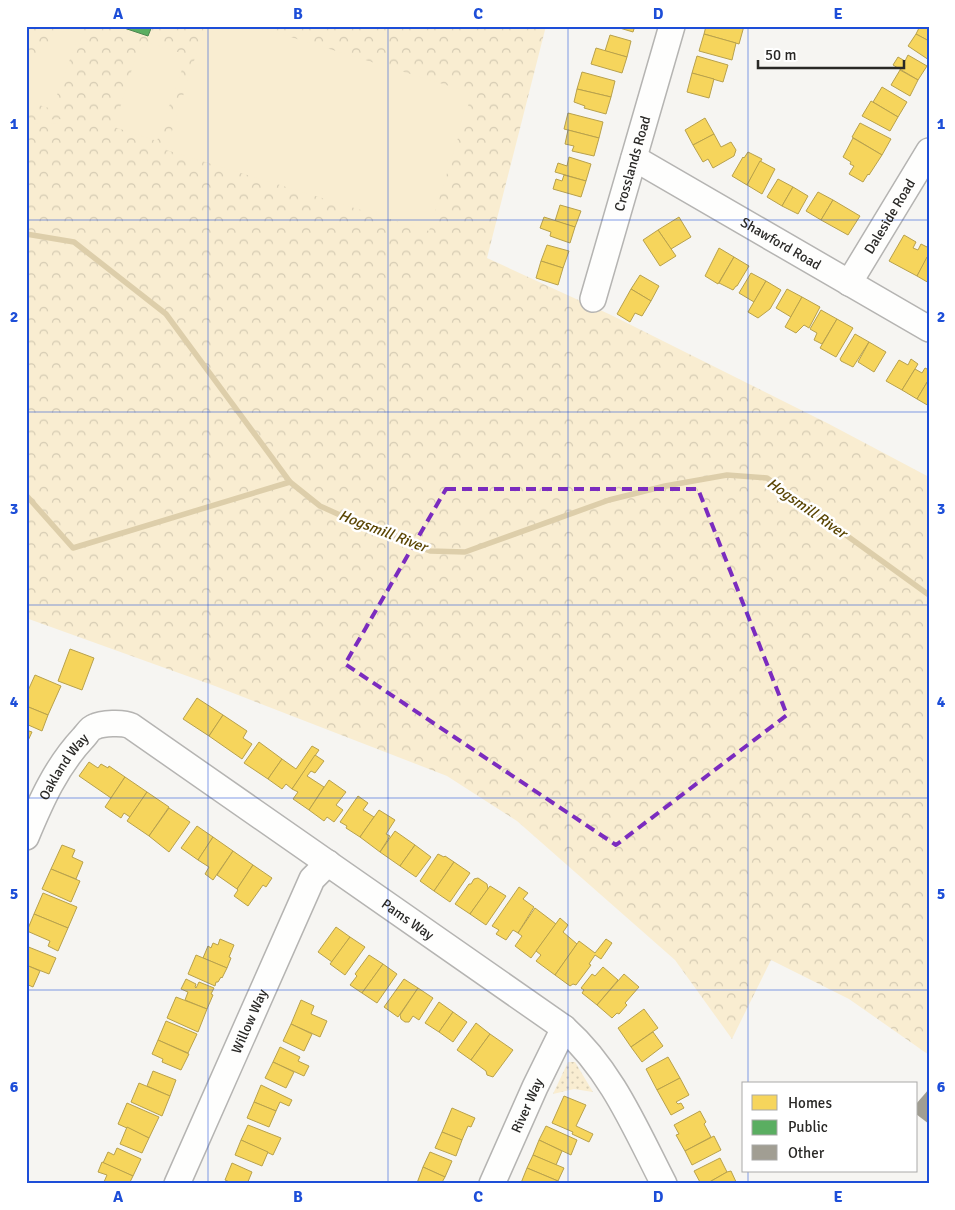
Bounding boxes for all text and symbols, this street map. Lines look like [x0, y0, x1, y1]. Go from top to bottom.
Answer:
text: A [113, 4, 124, 24]
text: B [293, 4, 303, 24]
text: C [473, 4, 483, 24]
text: D [653, 4, 664, 24]
text: E [833, 4, 843, 24]
scale bar [758, 38, 904, 70]
text: 50 m [765, 46, 796, 64]
text: 1 [10, 114, 19, 134]
street label: Crosslands Road [610, 114, 654, 213]
text: 1 [937, 114, 946, 134]
street label: Daleside Road [860, 176, 919, 257]
street label: Shawford Road [738, 213, 824, 273]
text: 2 [10, 307, 18, 327]
text: 2 [937, 307, 945, 327]
water label: Hogsmill River [764, 474, 852, 543]
text: 3 [10, 499, 18, 519]
text: 3 [937, 499, 945, 519]
water label: Hogsmill River [336, 506, 432, 557]
text: 4 [10, 692, 19, 712]
text: 4 [937, 692, 946, 712]
street label: Oakland Way [35, 729, 92, 803]
text: 5 [10, 884, 18, 904]
text: 5 [937, 884, 945, 904]
street label: Pams Way [379, 895, 438, 944]
street label: Willow Way [227, 986, 271, 1056]
street label: River Way [507, 1075, 547, 1136]
text: 6 [10, 1077, 19, 1097]
text: 6 [937, 1077, 946, 1097]
legend [742, 1082, 918, 1172]
text: Homes [788, 1094, 832, 1112]
text: Public [788, 1118, 828, 1136]
text: Other [788, 1144, 825, 1162]
text: A [113, 1187, 124, 1207]
text: B [293, 1187, 303, 1207]
text: C [473, 1187, 483, 1207]
text: D [653, 1187, 664, 1207]
text: E [833, 1187, 843, 1207]

